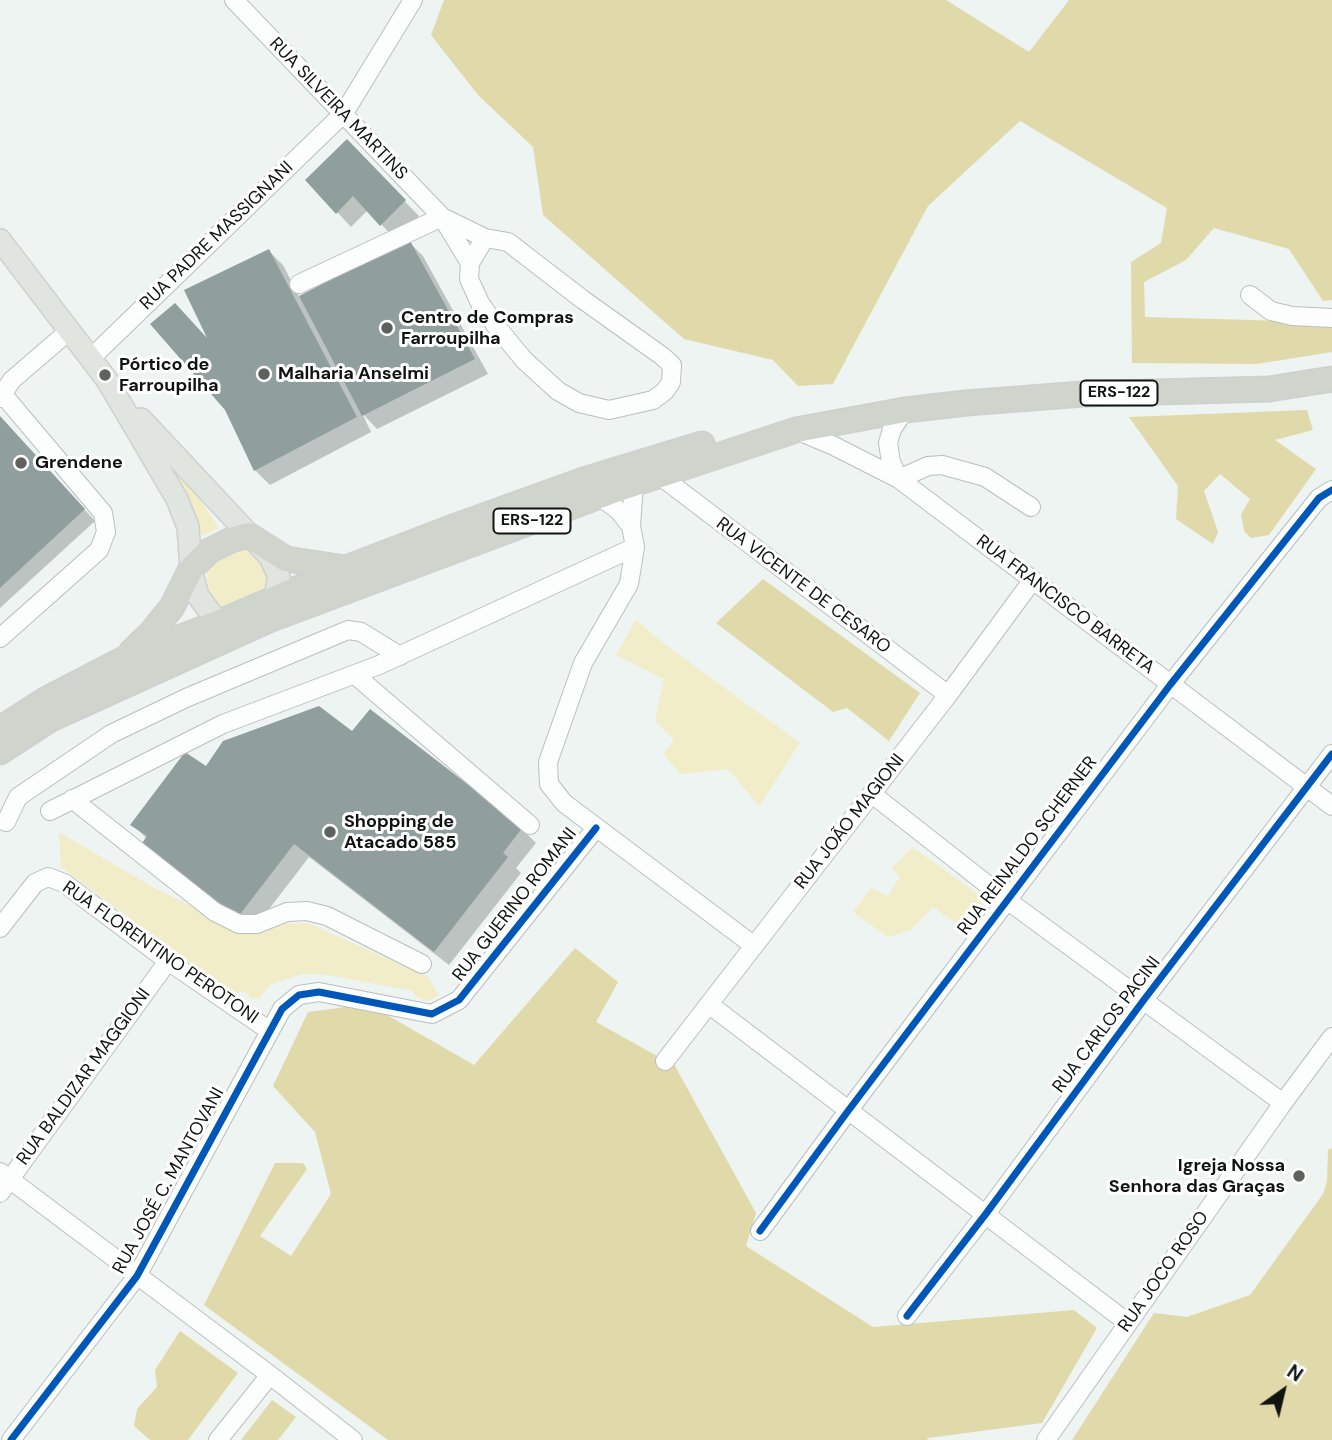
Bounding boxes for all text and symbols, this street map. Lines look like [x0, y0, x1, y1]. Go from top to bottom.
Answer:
street label: RUA SILVEIRA MARTINS [264, 33, 412, 185]
street label: RUA PADRE MASSIGNANI [136, 157, 298, 315]
place label: Centro de Compras Farroupilha [401, 307, 574, 350]
marker: Centro de Compras Farroupilha [379, 320, 395, 336]
place label: Pórtico de Farroupilha [119, 354, 219, 396]
place label: Malharia Anselmi [278, 363, 429, 385]
marker: Malharia Anselmi [256, 366, 272, 382]
marker: Pórtico de Farroupilha [97, 367, 113, 383]
road number: ERS-122 [1080, 380, 1158, 406]
place label: Grendene [35, 452, 123, 474]
marker: Grendene [13, 455, 29, 471]
road number: ERS-122 [494, 508, 570, 534]
street label: RUA VICENTE DE CESARO [711, 513, 895, 659]
street label: RUA FRANCISCO BARRETA [972, 531, 1158, 679]
street label: RUA JOÃO MAGIONI [791, 750, 909, 894]
street label: RUA REINALDO SCHERNER [954, 752, 1102, 940]
place label: Shopping de Atacado 585 [344, 811, 456, 854]
marker: Shopping de Atacado 585 [322, 824, 338, 840]
street label: RUA GUERINO ROMANI [448, 824, 582, 986]
street label: RUA FLORENTINO PEROTONI [58, 877, 262, 1029]
street label: RUA CARLOS PACINI [1049, 953, 1165, 1097]
street label: RUA BALDIZAR MAGGIONI [13, 985, 155, 1169]
street label: RUA JOSÉ C. MANTOVANI [109, 1084, 229, 1278]
place label: Igreja Nossa Senhora das Graças [1109, 1155, 1285, 1198]
marker: Igreja Nossa Senhora das Graças [1291, 1168, 1307, 1184]
street label: RUA JOCO ROSO [1114, 1208, 1214, 1336]
north arrow [1248, 1356, 1318, 1426]
text: N [1282, 1359, 1308, 1387]

